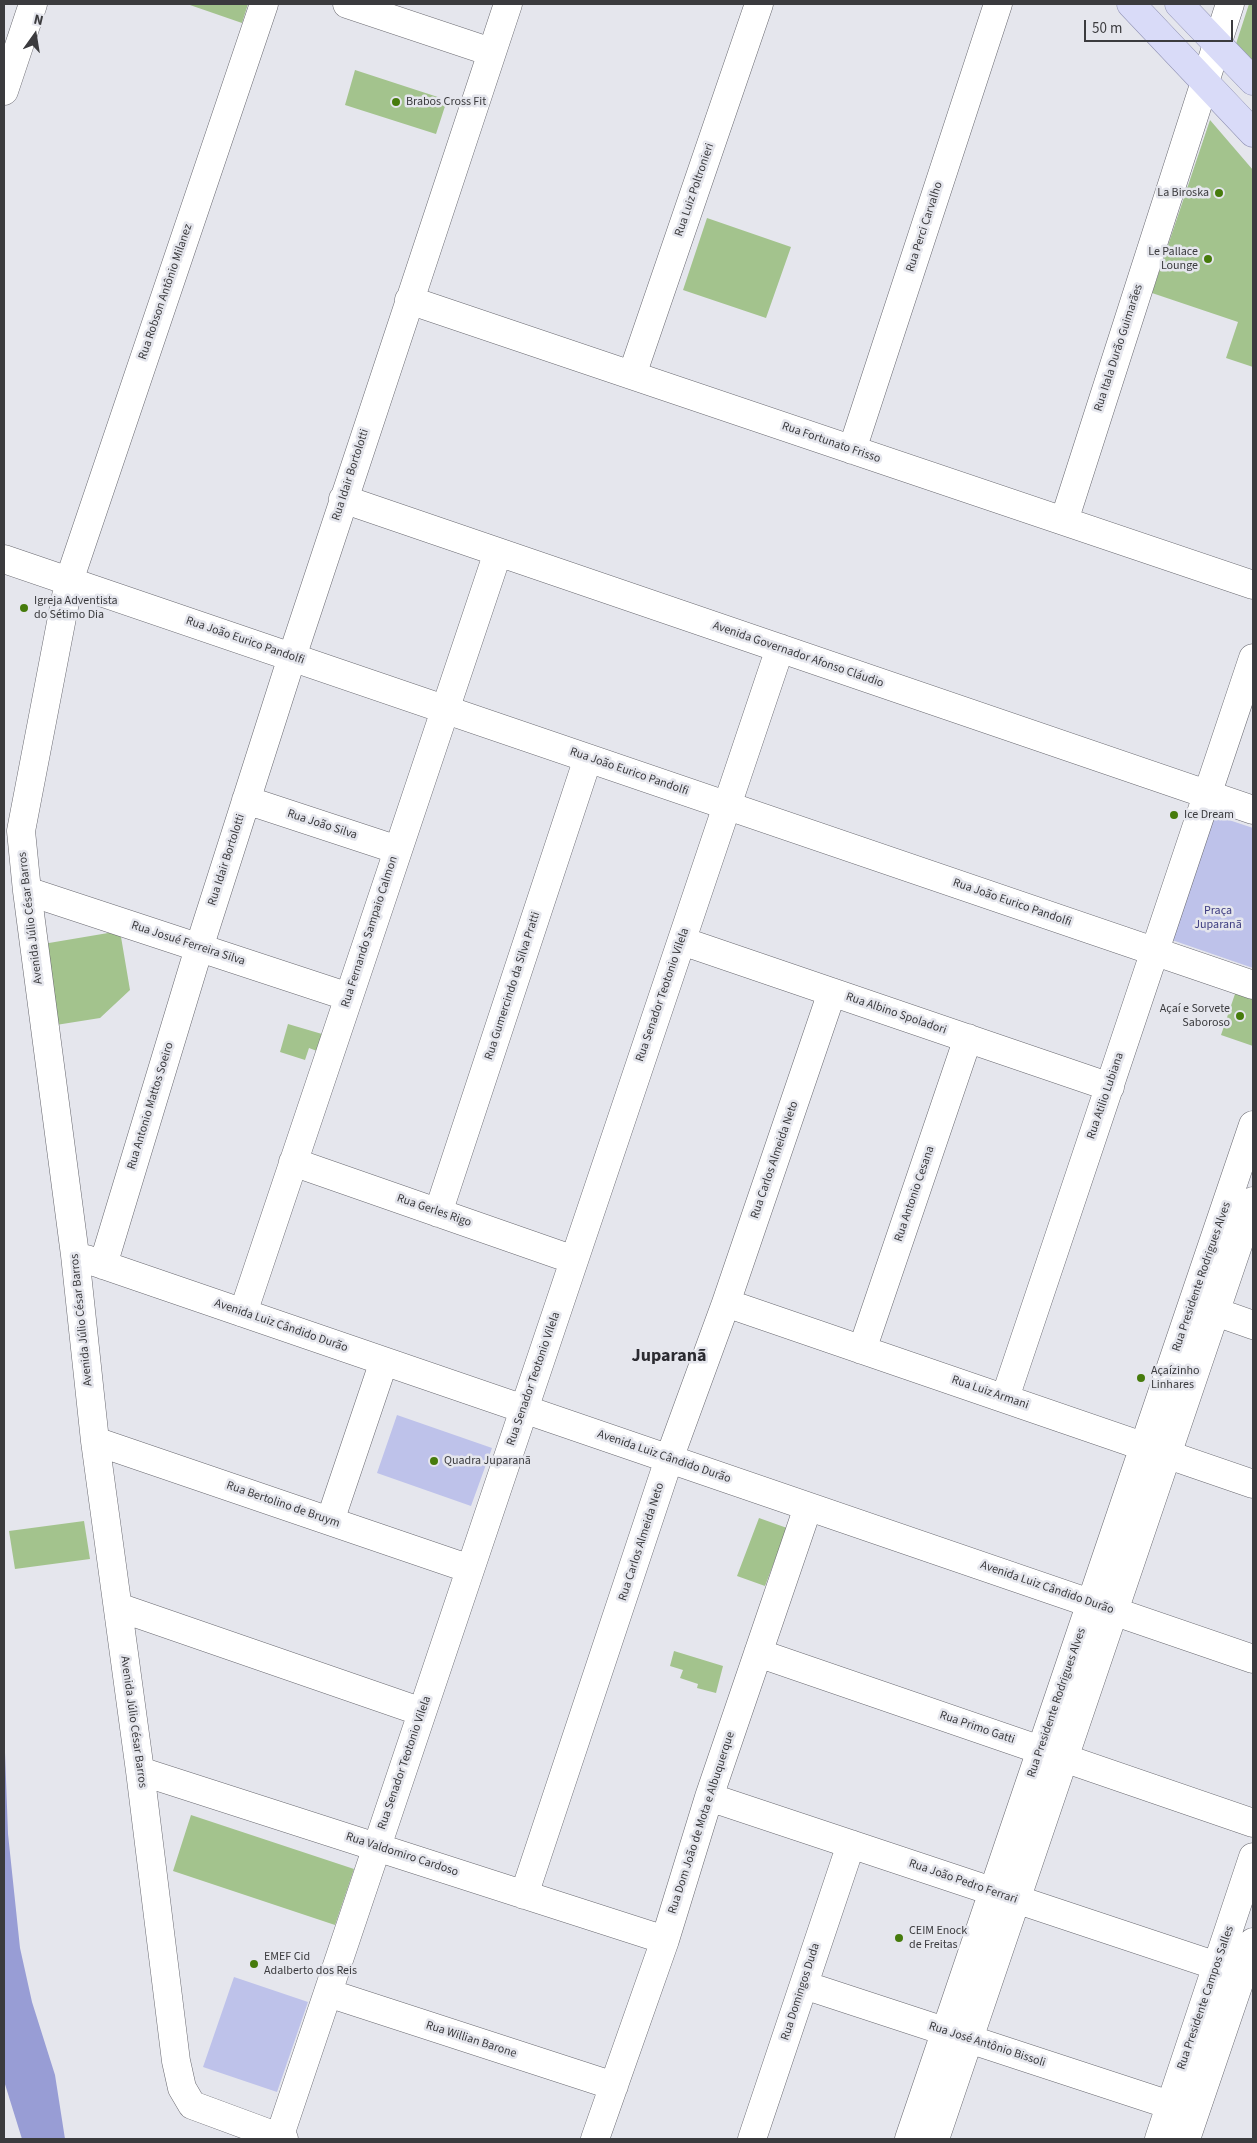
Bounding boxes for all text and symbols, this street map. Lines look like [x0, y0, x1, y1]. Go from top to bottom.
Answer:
north arrow [10, 10, 60, 60]
text: N [32, 10, 45, 31]
scale bar [1087, 10, 1236, 42]
text: 50 m [1092, 18, 1122, 39]
place label: Brabos Cross Fit [406, 95, 486, 109]
marker: Brabos Cross Fit [390, 96, 402, 108]
street label: Rua Luiz Poltronieri [672, 141, 718, 239]
street label: Rua Perci Carvalho [904, 180, 946, 274]
place label: La Biroska [1157, 186, 1209, 200]
marker: La Biroska [1213, 187, 1225, 199]
street label: Rua Robson Antônio Milanez [136, 222, 196, 362]
place label: Le Pallace Lounge [1148, 245, 1198, 273]
marker: Le Pallace Lounge [1202, 253, 1214, 265]
street label: Rua Itala Durão Guimarães [1092, 283, 1146, 413]
street label: Rua Fortunato Frisso [780, 419, 882, 467]
street label: Rua Idair Bortolotti [329, 427, 373, 523]
place label: Igreja Adventista do Sétimo Dia [34, 594, 118, 622]
marker: Igreja Adventista do Sétimo Dia [18, 602, 30, 614]
street label: Rua João Eurico Pandolfi [184, 614, 306, 668]
street label: Avenida Governador Afonso Cláudio [711, 619, 885, 691]
street label: Rua João Eurico Pandolfi [568, 745, 690, 799]
street label: Rua João Silva [285, 807, 359, 843]
place label: Ice Dream [1184, 808, 1234, 822]
marker: Ice Dream [1168, 809, 1180, 821]
street label: Rua Idair Bortolotti [205, 812, 249, 908]
street label: Avenida Júlio César Barros [16, 851, 46, 985]
street label: Rua Fernando Sampaio Calmon [339, 855, 401, 1009]
street label: Rua João Eurico Pandolfi [951, 876, 1073, 930]
park label: Praça Juparanã [1194, 904, 1242, 932]
street label: Rua Gumercindo da Silva Pratti [482, 910, 544, 1062]
street label: Rua Josué Ferreira Silva [129, 919, 247, 969]
street label: Rua Senador Teotonio Vilela [633, 926, 693, 1064]
street label: Rua Albino Spoladori [844, 990, 948, 1038]
place label: Açaí e Sorvete Saboroso [1160, 1002, 1230, 1030]
marker: Açaí e Sorvete Saboroso [1234, 1010, 1246, 1022]
street label: Rua Antonio Mattos Soeiro [125, 1041, 177, 1171]
street label: Rua Atilio Lubiana [1084, 1051, 1128, 1141]
street label: Rua Carlos Almeida Neto [748, 1099, 802, 1221]
street label: Rua Antonio Cesana [892, 1144, 938, 1244]
street label: Rua Gerles Rigo [395, 1192, 473, 1230]
street label: Rua Presidente Rodrigues Alves [1170, 1200, 1234, 1354]
street label: Avenida Júlio César Barros [68, 1253, 96, 1387]
street label: Avenida Luiz Cândido Durão [212, 1296, 350, 1356]
street label: Rua Senador Teotonio Vilela [504, 1310, 564, 1448]
district label: Juparanã [632, 1346, 706, 1368]
place label: Açaízinho Linhares [1151, 1364, 1200, 1392]
marker: Açaízinho Linhares [1135, 1372, 1147, 1384]
street label: Rua Luiz Armani [950, 1373, 1030, 1413]
street label: Avenida Luiz Cândido Durão [595, 1427, 733, 1487]
place label: Quadra Juparanã [444, 1454, 531, 1468]
marker: Quadra Juparanã [428, 1455, 440, 1467]
street label: Rua Bertolino de Bruym [224, 1479, 342, 1531]
street label: Rua Carlos Almeida Neto [616, 1481, 668, 1603]
street label: Avenida Luiz Cândido Durão [978, 1558, 1116, 1618]
street label: Rua Presidente Rodrigues Alves [1025, 1626, 1089, 1780]
street label: Avenida Júlio César Barros [117, 1655, 149, 1789]
street label: Rua Senador Teotonio Vilela [375, 1694, 435, 1832]
street label: Rua Primo Gatti [937, 1708, 1017, 1748]
street label: Rua Dom João de Mota e Albuquerque [666, 1730, 738, 1916]
street label: Rua Valdomiro Cardoso [344, 1830, 460, 1880]
street label: Rua João Pedro Ferrari [907, 1857, 1019, 1907]
place label: CEIM Enock de Freitas [909, 1924, 967, 1952]
street label: Rua Presidente Campos Salles [1175, 1924, 1237, 2072]
marker: CEIM Enock de Freitas [893, 1932, 905, 1944]
street label: Rua Domingos Duda [778, 1941, 824, 2043]
place label: EMEF Cid Adalberto dos Reis [264, 1950, 357, 1978]
marker: EMEF Cid Adalberto dos Reis [248, 1958, 260, 1970]
street label: Rua Willian Barone [424, 2019, 518, 2061]
street label: Rua José Antônio Bissoli [927, 2019, 1047, 2071]

